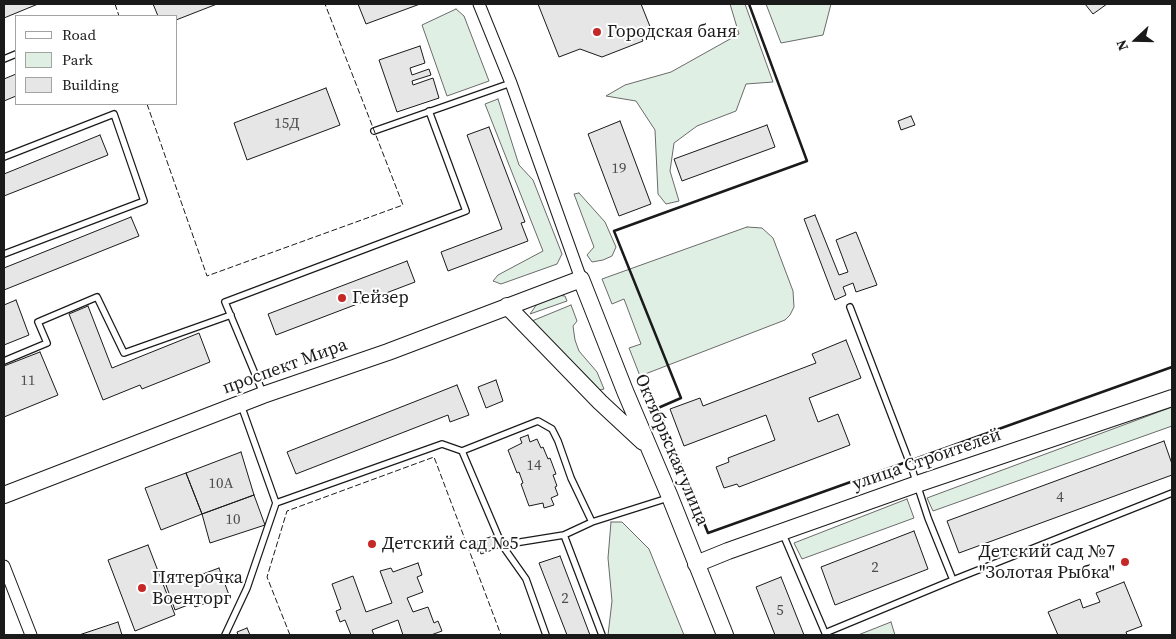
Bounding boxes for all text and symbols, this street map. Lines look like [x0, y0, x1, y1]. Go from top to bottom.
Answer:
legend [15, 15, 178, 105]
north arrow [1111, 15, 1161, 65]
place label: Городская баня [607, 21, 737, 43]
text: Road [62, 24, 96, 45]
marker: Городская баня [591, 26, 603, 38]
text: N [1111, 37, 1133, 54]
text: Park [62, 49, 93, 70]
text: Building [62, 74, 119, 95]
house number: 15Д [274, 115, 300, 133]
house number: 19 [612, 160, 626, 178]
place label: Гейзер [352, 287, 409, 309]
marker: Гейзер [336, 292, 348, 304]
street label: проспект Мира [220, 334, 350, 400]
street label: Октябрьская улица [629, 371, 713, 529]
house number: 11 [21, 372, 35, 390]
street label: улица Строителей [850, 424, 1004, 496]
house number: 14 [527, 457, 541, 475]
house number: 10А [209, 475, 233, 493]
house number: 4 [1056, 489, 1064, 507]
house number: 10 [226, 511, 240, 529]
place label: Детский сад №5 [382, 533, 519, 555]
marker: Детский сад №5 [366, 538, 378, 550]
place label: Детский сад №7 "Золотая Рыбка" [978, 541, 1115, 584]
marker: Детский сад №7 "Золотая Рыбка" [1119, 556, 1131, 568]
house number: 2 [871, 559, 879, 577]
place label: Пятерочка Военторг [152, 567, 243, 610]
marker: Пятерочка Военторг [136, 582, 148, 594]
house number: 2 [561, 590, 569, 608]
house number: 5 [776, 602, 784, 620]

